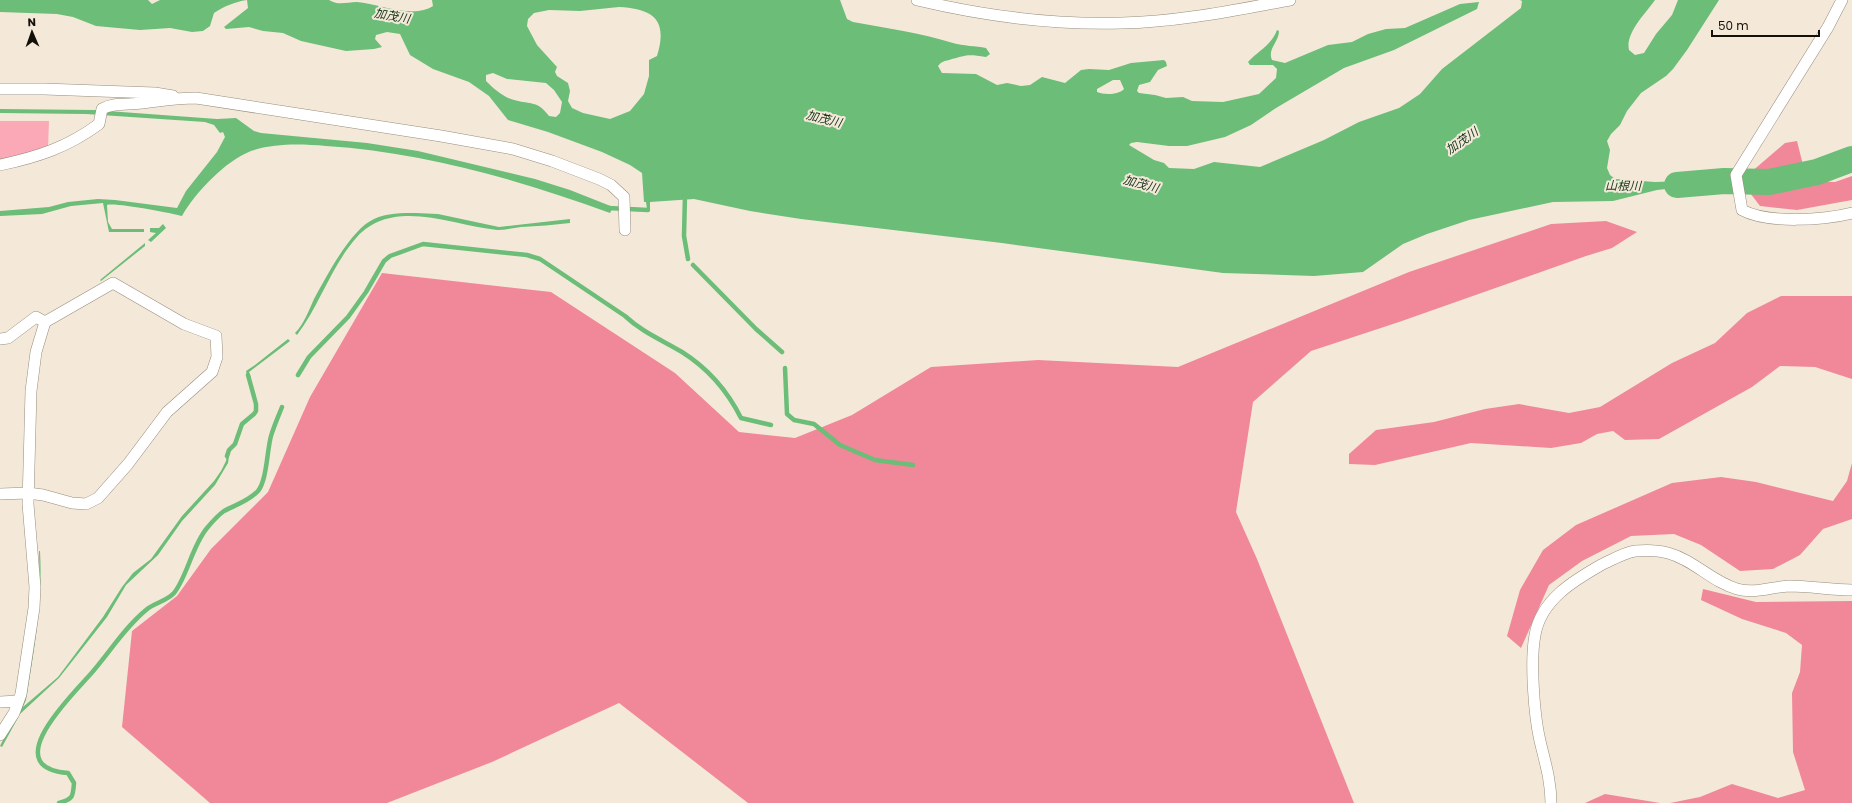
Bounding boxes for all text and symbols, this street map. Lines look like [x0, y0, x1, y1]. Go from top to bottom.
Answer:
water label: 加茂川 [373, 4, 413, 27]
north arrow [12, 12, 52, 52]
scale bar [1712, 12, 1819, 38]
text: N [27, 14, 36, 30]
text: 50 m [1718, 17, 1749, 34]
water label: 加茂川 [805, 106, 846, 132]
water label: 加茂川 [1442, 122, 1483, 158]
water label: 加茂川 [1122, 171, 1163, 197]
water label: 山根川 [1605, 177, 1643, 194]

